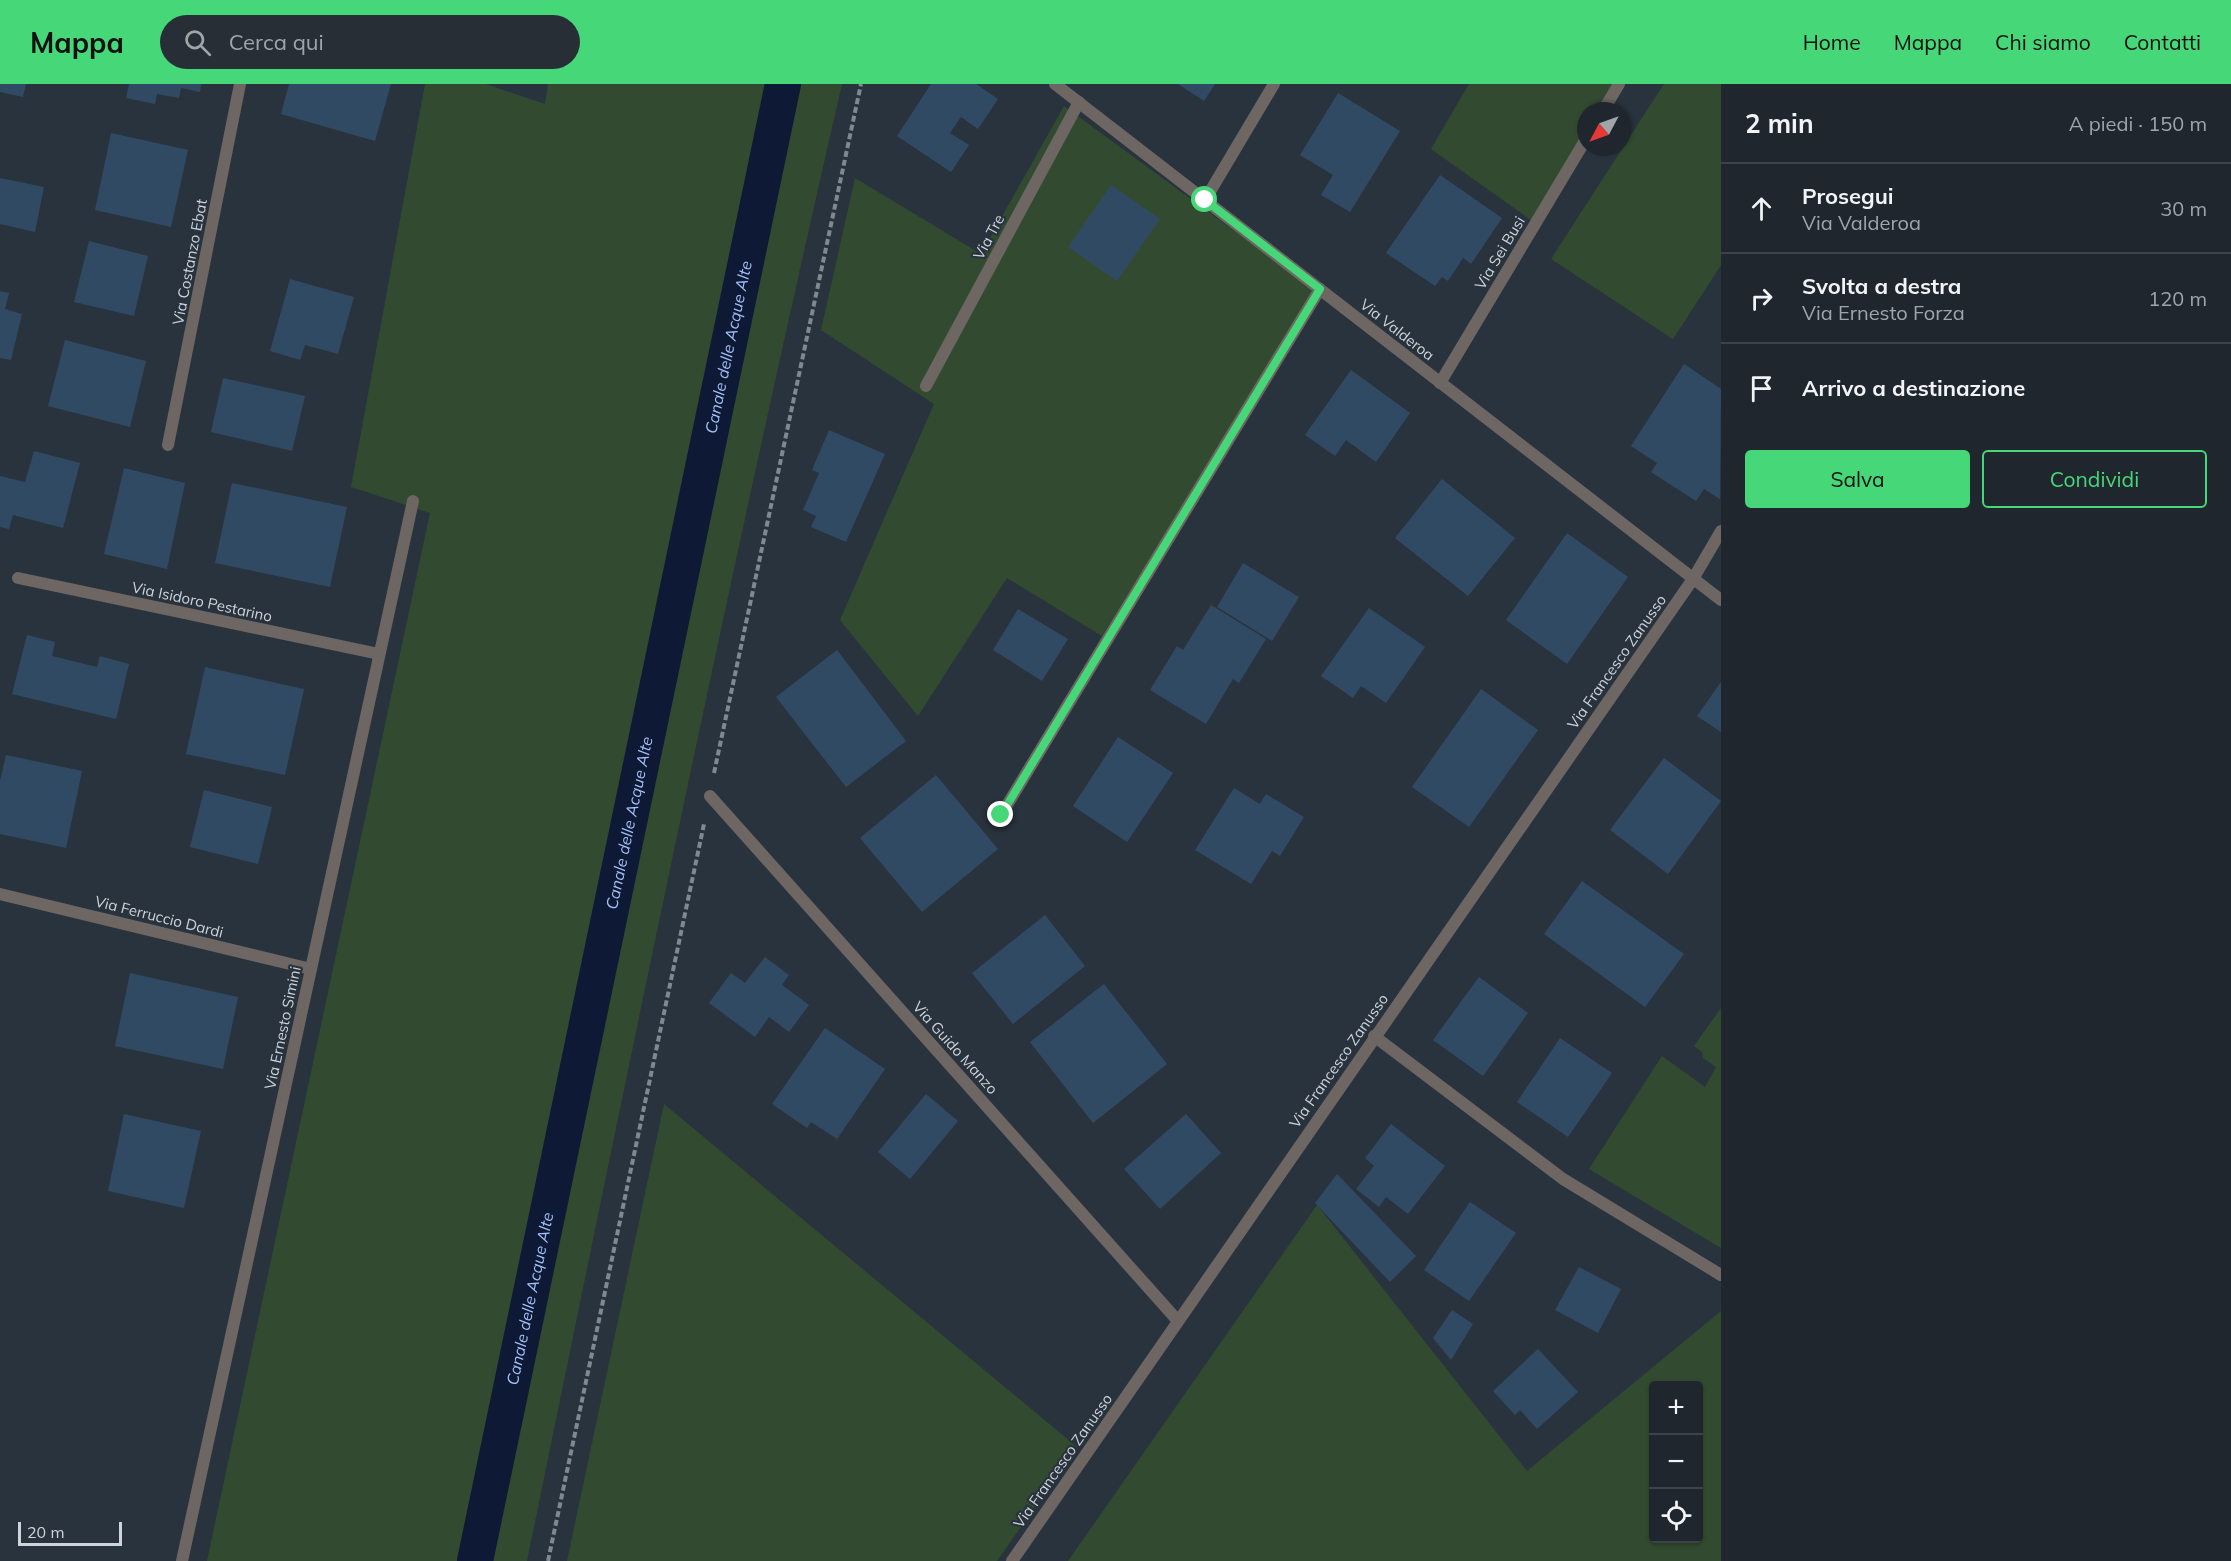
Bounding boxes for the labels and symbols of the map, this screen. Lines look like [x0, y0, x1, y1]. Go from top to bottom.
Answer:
north arrow [1577, 102, 1631, 156]
route start [1191, 186, 1217, 212]
street label: Via Costanzo Ebat [168, 197, 211, 326]
street label: Via Tre [969, 211, 1008, 263]
street label: Via Sei Busi [1470, 213, 1529, 293]
water label: Canale delle Acque Alte [700, 259, 756, 435]
street label: Via Valderoa [1356, 295, 1438, 365]
street label: Via Isidoro Pestarino [130, 577, 274, 626]
street label: Via Francesco Zanusso [1563, 591, 1670, 733]
water label: Canale delle Acque Alte [601, 734, 657, 911]
route end [987, 801, 1013, 827]
street label: Via Ferruccio Dardi [93, 891, 225, 942]
street label: Via Ernesto Simini [260, 965, 305, 1091]
street label: Via Francesco Zanusso [1285, 990, 1392, 1132]
street label: Via Guido Manzo [909, 997, 1002, 1098]
water label: Canale delle Acque Alte [502, 1210, 558, 1387]
street label: Via Francesco Zanusso [1009, 1390, 1116, 1532]
scale bar [18, 1519, 122, 1546]

